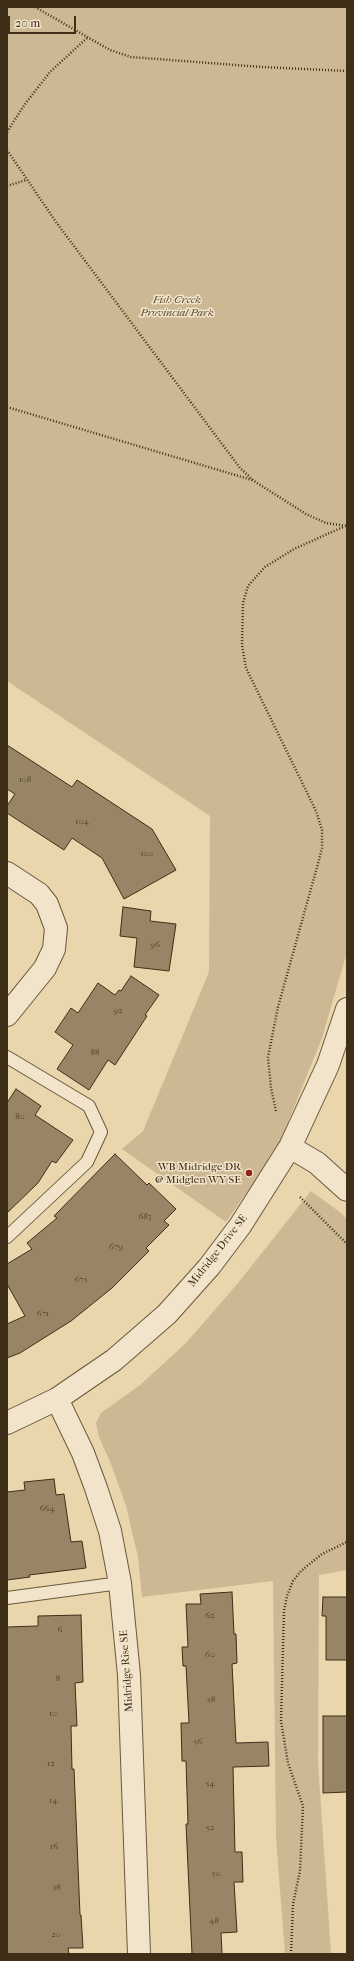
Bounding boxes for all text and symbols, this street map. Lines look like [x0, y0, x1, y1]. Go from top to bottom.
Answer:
scale bar [10, 8, 78, 34]
text: 20 m [15, 16, 40, 30]
park label: Fish Creek Provincial Park [140, 293, 214, 319]
house number: 108 [19, 775, 31, 785]
house number: 104 [75, 817, 89, 827]
house number: 100 [140, 849, 154, 859]
house number: 96 [150, 940, 160, 950]
house number: 92 [113, 1006, 123, 1016]
house number: 88 [90, 1048, 100, 1058]
house number: 80 [15, 1112, 25, 1122]
place label: WB Midridge DR @ Midglen WY SE [155, 1160, 241, 1186]
marker: WB Midridge DR @ Midglen WY SE [244, 1168, 254, 1178]
house number: 683 [138, 1212, 152, 1222]
street label: Midridge Drive SE [186, 1212, 250, 1290]
house number: 679 [109, 1242, 123, 1252]
house number: 675 [74, 1275, 88, 1285]
house number: 671 [37, 1309, 49, 1319]
house number: 664 [39, 1504, 55, 1514]
house number: 62 [205, 1611, 215, 1621]
house number: 6 [58, 1625, 62, 1635]
street label: Midridge Rise SE [118, 1630, 136, 1712]
house number: 60 [205, 1650, 215, 1660]
house number: 8 [56, 1674, 60, 1684]
house number: 58 [207, 1695, 215, 1705]
house number: 10 [49, 1709, 57, 1719]
house number: 56 [194, 1737, 202, 1747]
house number: 12 [47, 1759, 55, 1769]
house number: 54 [205, 1779, 215, 1789]
house number: 14 [49, 1796, 57, 1806]
house number: 52 [206, 1823, 214, 1833]
house number: 16 [50, 1842, 58, 1852]
house number: 50 [212, 1869, 220, 1879]
house number: 18 [53, 1883, 61, 1893]
house number: 48 [209, 1916, 219, 1926]
house number: 20 [51, 1930, 61, 1940]

